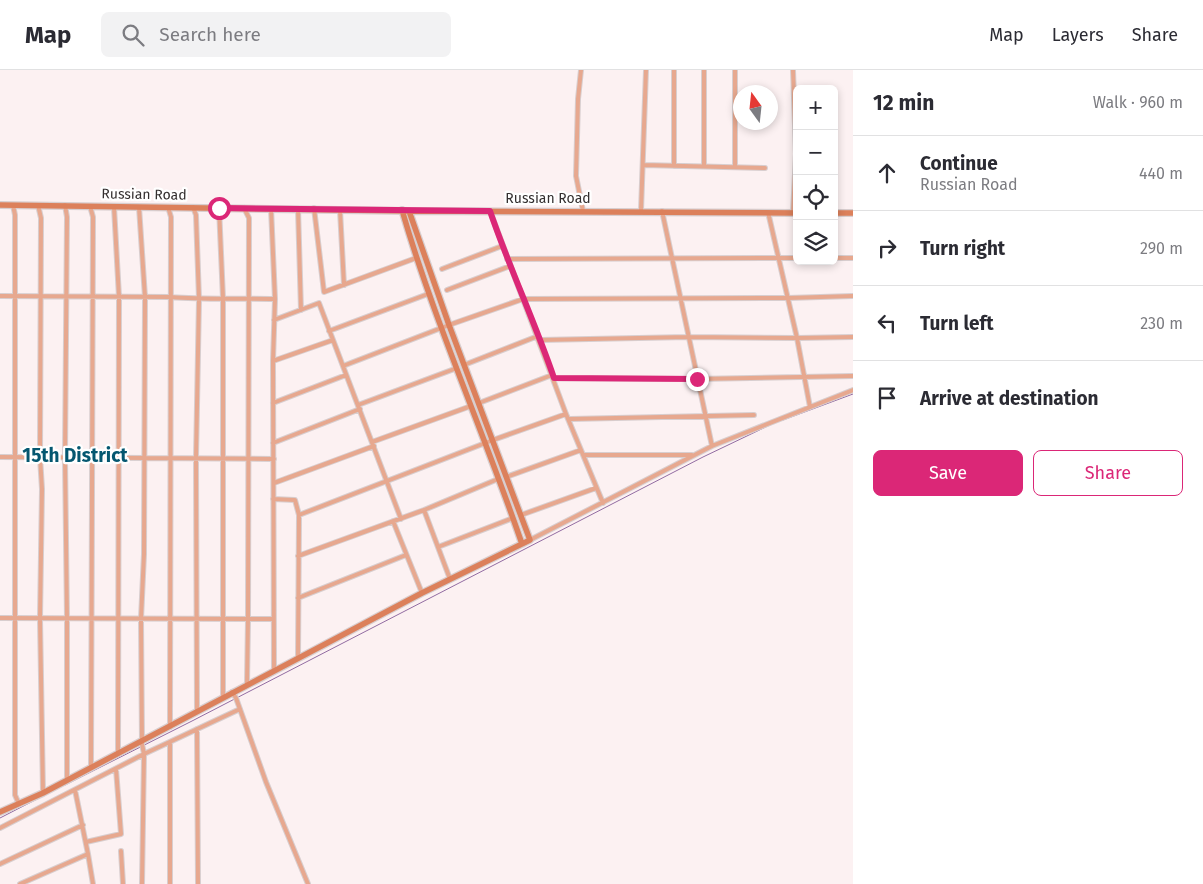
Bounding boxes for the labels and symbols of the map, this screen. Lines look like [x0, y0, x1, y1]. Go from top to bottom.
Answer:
north arrow [733, 85, 778, 130]
street label: Russian Road [101, 185, 187, 204]
street label: Russian Road [505, 190, 591, 207]
route start [208, 197, 231, 220]
route end [686, 368, 709, 391]
district label: 15th District [22, 444, 128, 467]

